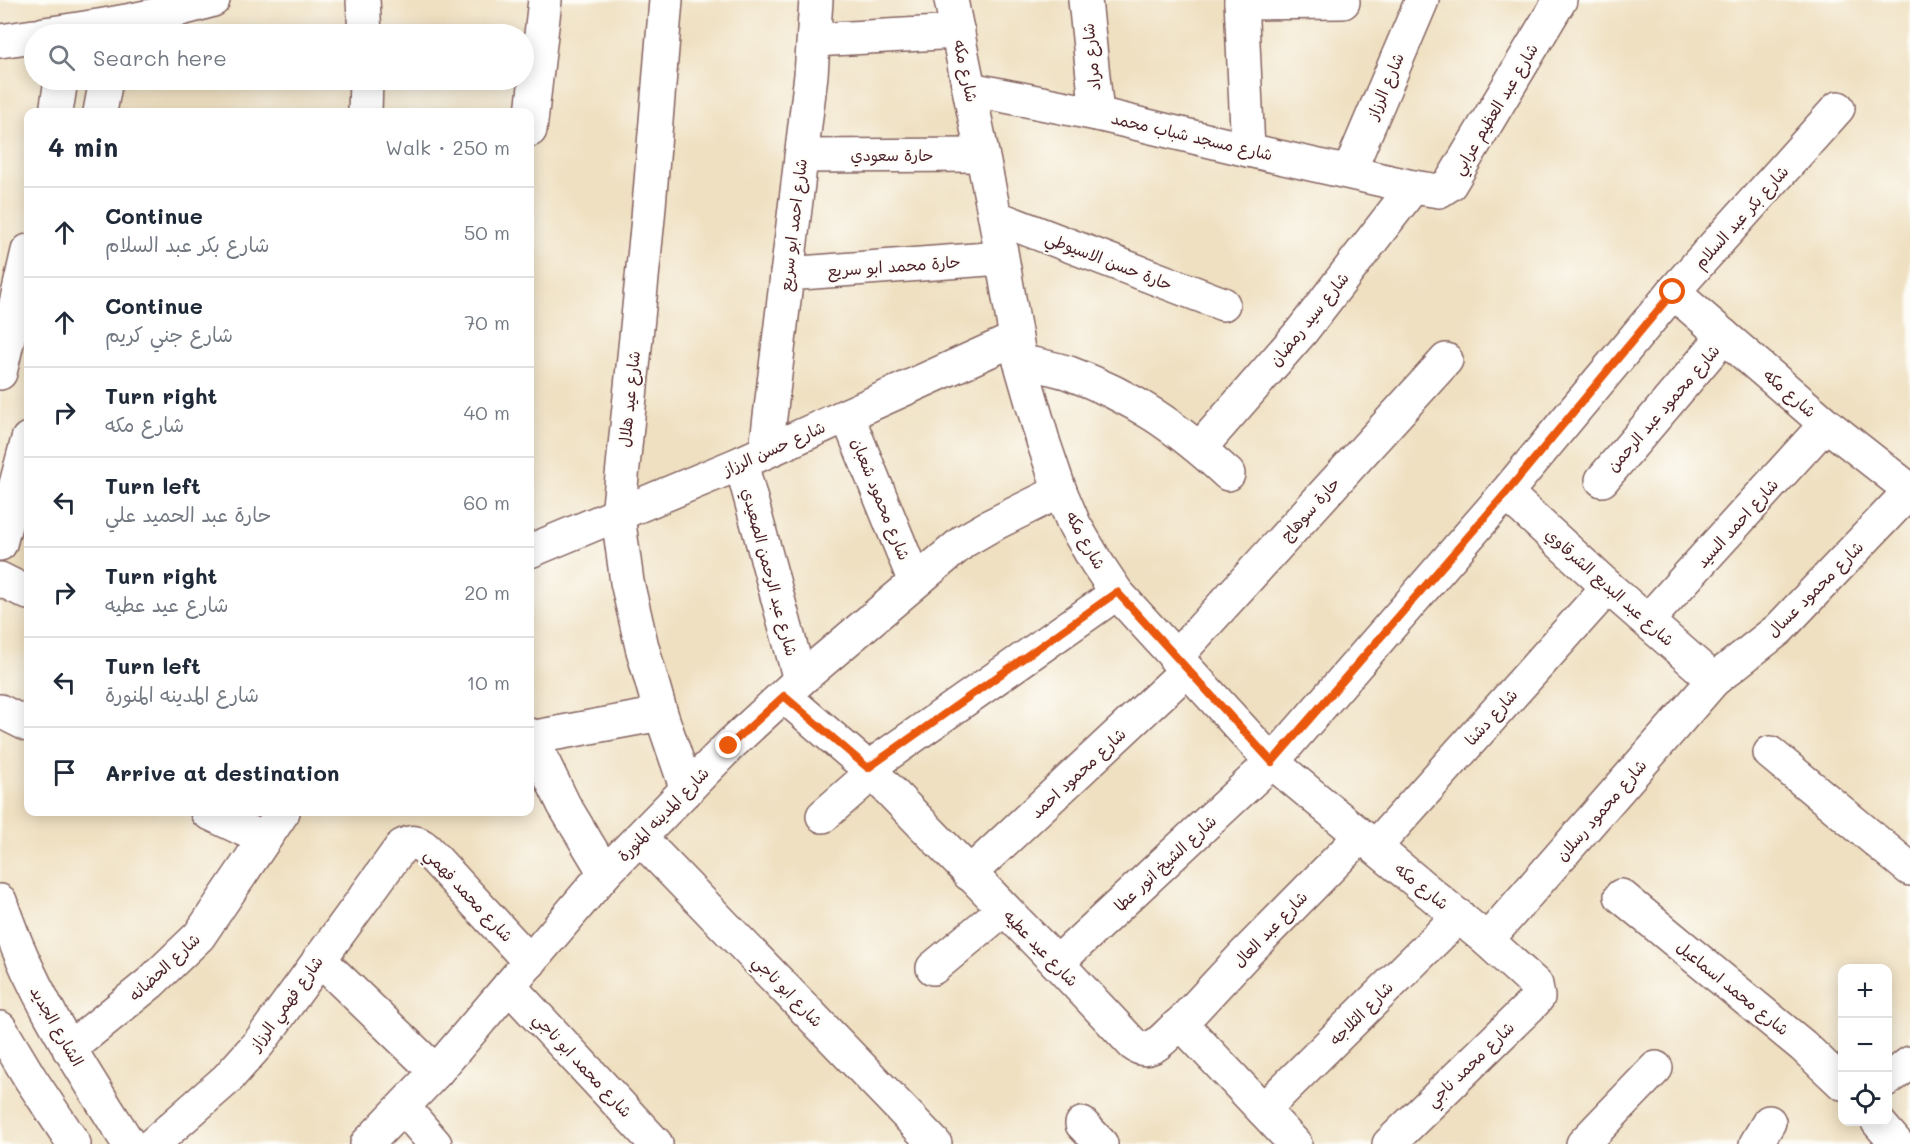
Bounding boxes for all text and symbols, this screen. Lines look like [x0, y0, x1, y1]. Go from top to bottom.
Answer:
street label: شارع مراد [1077, 22, 1106, 92]
search box [24, 24, 534, 90]
street label: شارع مكه [948, 38, 983, 104]
street label: شارع عبد العظيم عرابي [1447, 39, 1546, 181]
icon: search [45, 41, 78, 74]
text: Search here [93, 43, 227, 72]
street label: شارع الرزاز [1360, 49, 1410, 125]
street label: شارع مسجد شباب محمد [1109, 107, 1275, 166]
text: 4 min [48, 130, 118, 164]
text: Walk · 250 m [385, 134, 510, 160]
street label: حارة سعودي [851, 144, 933, 167]
street label: شارع احمد ابو سريع [774, 157, 813, 293]
street label: شارع بكر عبد السلام [1689, 161, 1795, 275]
text: Continue [105, 201, 203, 230]
icon: ahead [48, 216, 81, 249]
text: 50 m [464, 219, 510, 245]
street label: حارة حسن الاسيوطي [1041, 227, 1175, 299]
text: شارع بكر عبد السلام [105, 231, 269, 257]
street label: حارة محمد ابو سريع [827, 250, 961, 283]
street label: شارع سيد رمضان [1264, 267, 1355, 371]
route start [1659, 278, 1685, 304]
text: Continue [105, 291, 203, 320]
icon: ahead [48, 306, 81, 339]
text: 70 m [464, 309, 510, 335]
text: شارع جني كريم [105, 321, 233, 347]
street label: شارع محمود عبد الرحمن [1602, 340, 1725, 477]
street label: شارع عيد هلال [613, 350, 646, 449]
street label: شارع مكه [1758, 364, 1821, 423]
text: Turn right [105, 381, 217, 410]
icon: right [48, 396, 81, 429]
text: 40 m [464, 399, 510, 425]
text: شارع مكه [105, 411, 184, 437]
street label: شارع حسن الرزاز [717, 416, 829, 482]
street label: شارع محمود شعبان [846, 435, 916, 564]
text: Turn left [105, 471, 201, 500]
street label: حارة سوهاج [1275, 472, 1345, 546]
street label: شارع احمد السيد [1691, 474, 1784, 573]
street label: شارع عبد الرحمن الصعيدي [736, 485, 803, 659]
icon: left [48, 486, 81, 519]
text: 60 m [463, 489, 510, 515]
text: حارة عبد الحميد علي [105, 501, 271, 527]
street label: شارع مكه [1060, 507, 1111, 574]
street label: شارع عبد البديع الشرقاوي [1540, 523, 1679, 652]
street label: شارع محمود عسال [1762, 536, 1869, 643]
text: Turn right [105, 561, 217, 590]
icon: right [48, 576, 81, 609]
text: 20 m [464, 579, 510, 605]
text: شارع عيد عطيه [105, 591, 228, 617]
text: Turn left [105, 651, 201, 680]
icon: left [48, 666, 81, 699]
text: 10 m [466, 669, 510, 695]
text: شارع المدينه المنورة [105, 681, 259, 707]
street label: شارع دشنا [1460, 684, 1523, 751]
street label: شارع محمود احمد [1025, 723, 1131, 824]
route end [715, 732, 741, 758]
street label: شارع محمود رسلان [1551, 754, 1652, 866]
icon: arrive [48, 756, 81, 789]
text: Arrive at destination [105, 758, 340, 787]
street label: شارع المدينه المنورة [612, 762, 714, 867]
street label: شارع الشيخ انور عطا [1109, 810, 1222, 917]
street label: شارع محمد فهمي [417, 843, 518, 949]
street label: شارع مكه [1390, 858, 1454, 915]
street label: شارع عبد العال [1228, 886, 1313, 973]
street label: شارع عيد عطيه [998, 905, 1083, 992]
street label: شارع الحضانه [123, 928, 205, 1007]
street label: شارع محمد اسماعيل [1672, 936, 1794, 1041]
street label: شارع ابو ناجي [745, 950, 828, 1034]
street label: شارع فهمي الرزاز [243, 951, 331, 1059]
map controls [1838, 964, 1892, 1126]
button: + [1838, 964, 1892, 1018]
street label: شارع الثلاجه [1324, 976, 1399, 1051]
street label: الشارع الجديد [24, 982, 89, 1071]
street label: شارع محمد ابو ناجي [526, 1008, 637, 1125]
street label: شارع محمد ناجي [1421, 1016, 1522, 1115]
button: − [1838, 1018, 1892, 1072]
button: locate [1838, 1072, 1892, 1126]

